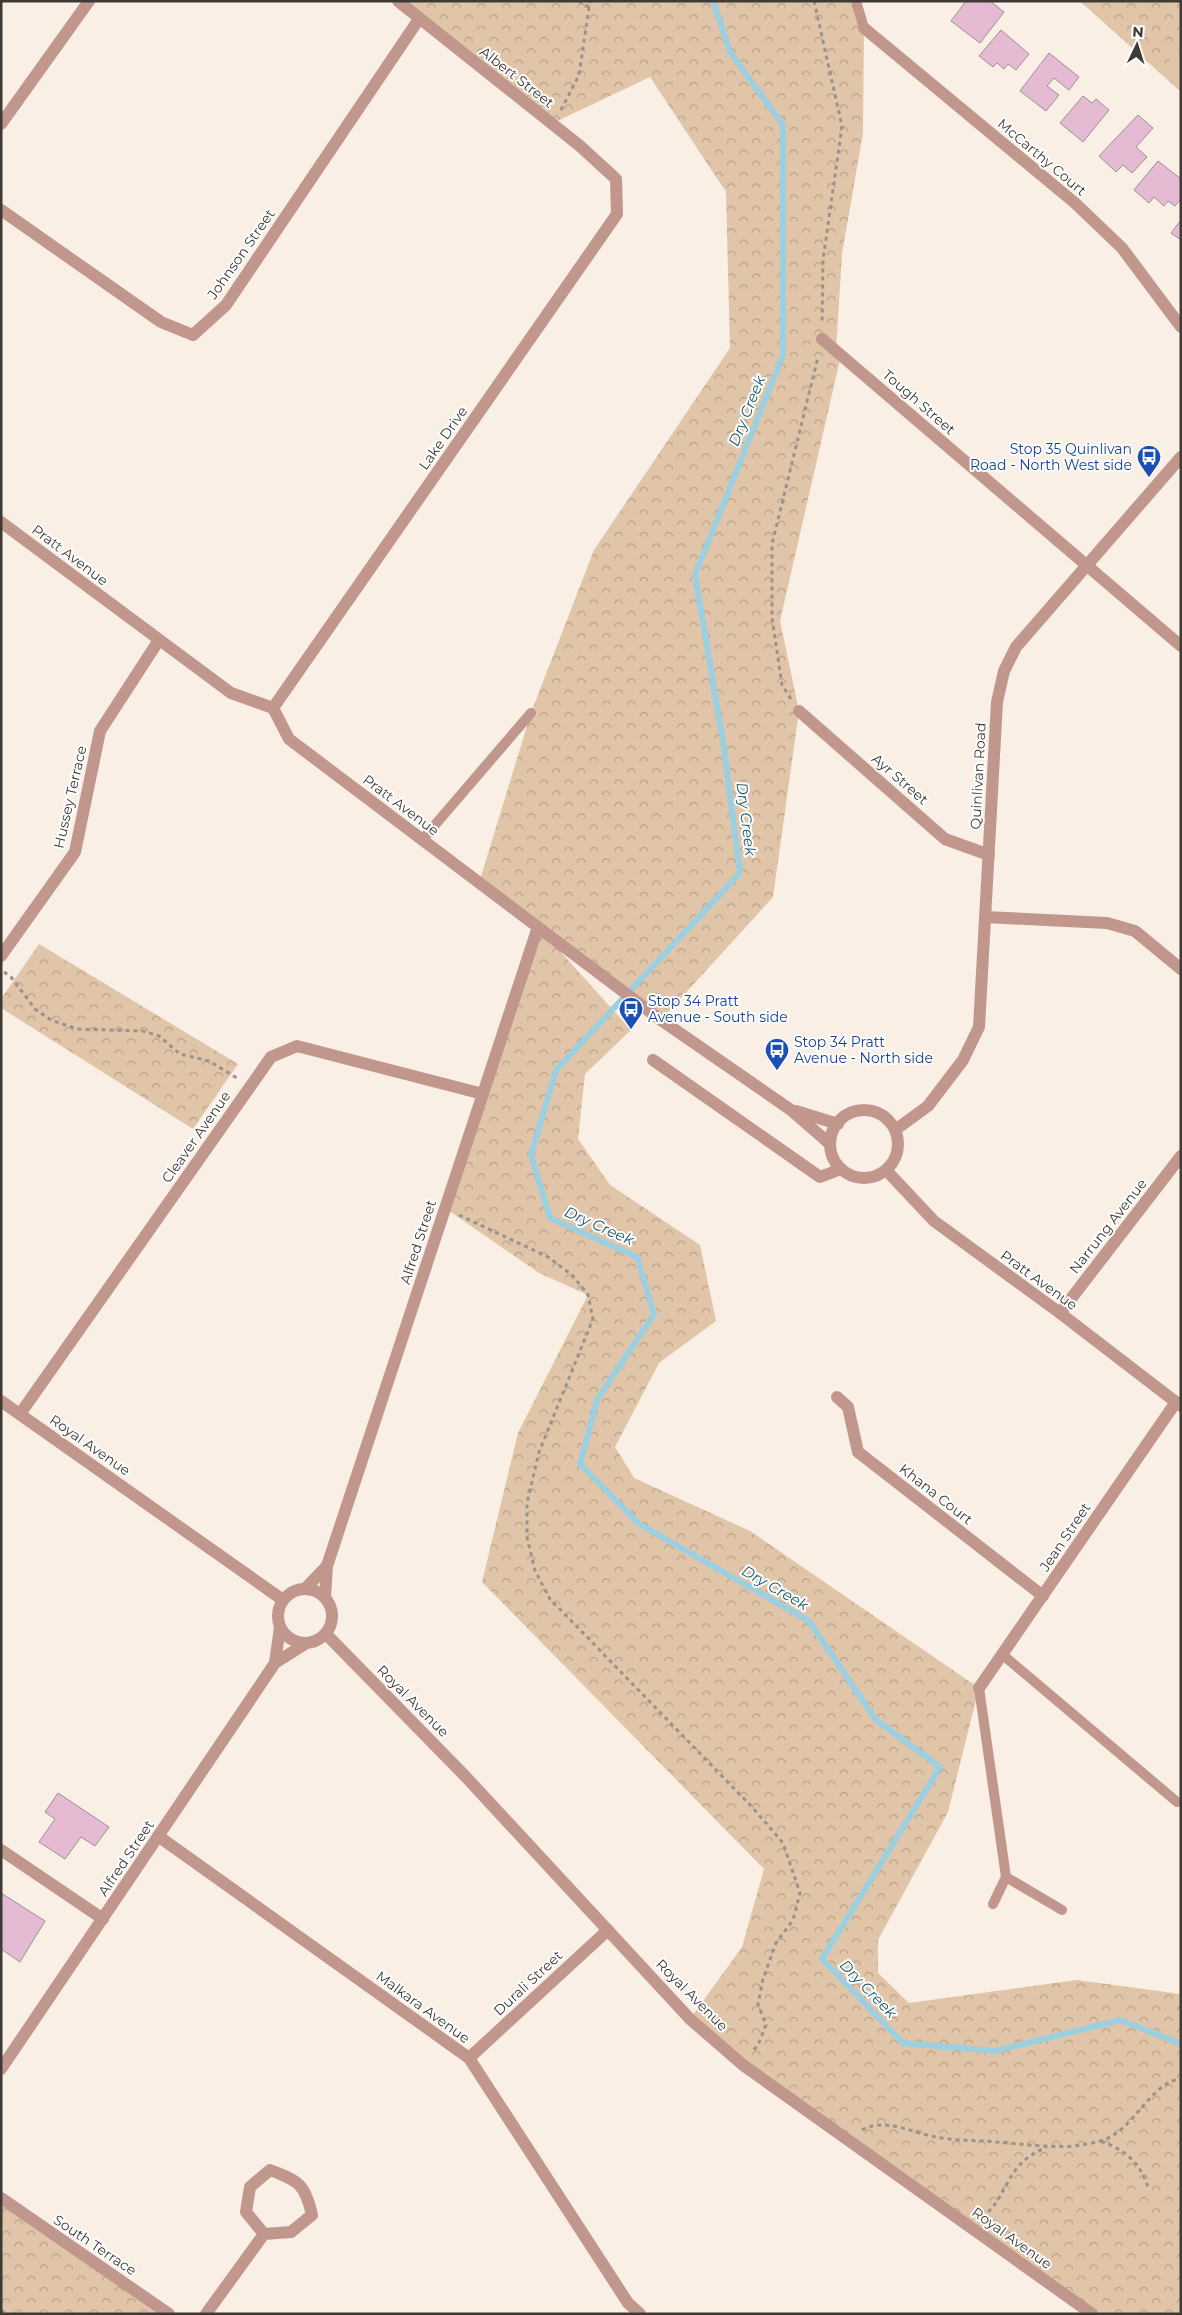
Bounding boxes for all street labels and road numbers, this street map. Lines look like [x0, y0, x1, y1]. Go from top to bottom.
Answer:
street label: Albert Street [476, 42, 558, 112]
street label: McCarthy Court [994, 115, 1090, 200]
street label: Johnson Street [203, 205, 279, 303]
street label: Tough Street [879, 366, 959, 439]
street label: Lake Drive [415, 403, 471, 473]
street label: Pratt Avenue [28, 521, 112, 589]
street label: Quinlivan Road [966, 722, 990, 830]
street label: Hussey Terrace [49, 744, 91, 850]
street label: Ayr Street [868, 750, 932, 809]
street label: Pratt Avenue [359, 771, 443, 839]
street label: Cleaver Avenue [158, 1088, 234, 1186]
street label: Narrung Avenue [1065, 1175, 1151, 1277]
street label: Alfred Street [396, 1197, 440, 1287]
street label: Pratt Avenue [997, 1246, 1081, 1314]
street label: Royal Avenue [46, 1411, 134, 1479]
street label: Khana Court [896, 1460, 977, 1528]
street label: Jean Street [1035, 1499, 1095, 1576]
street label: Royal Avenue [373, 1661, 453, 1741]
street label: Alfred Street [94, 1816, 158, 1899]
street label: Durali Street [490, 1946, 566, 2020]
street label: Royal Avenue [652, 1955, 732, 2035]
street label: Malkara Avenue [373, 1967, 473, 2047]
street label: Royal Avenue [968, 2203, 1056, 2273]
street label: South Terrace [50, 2211, 140, 2279]

